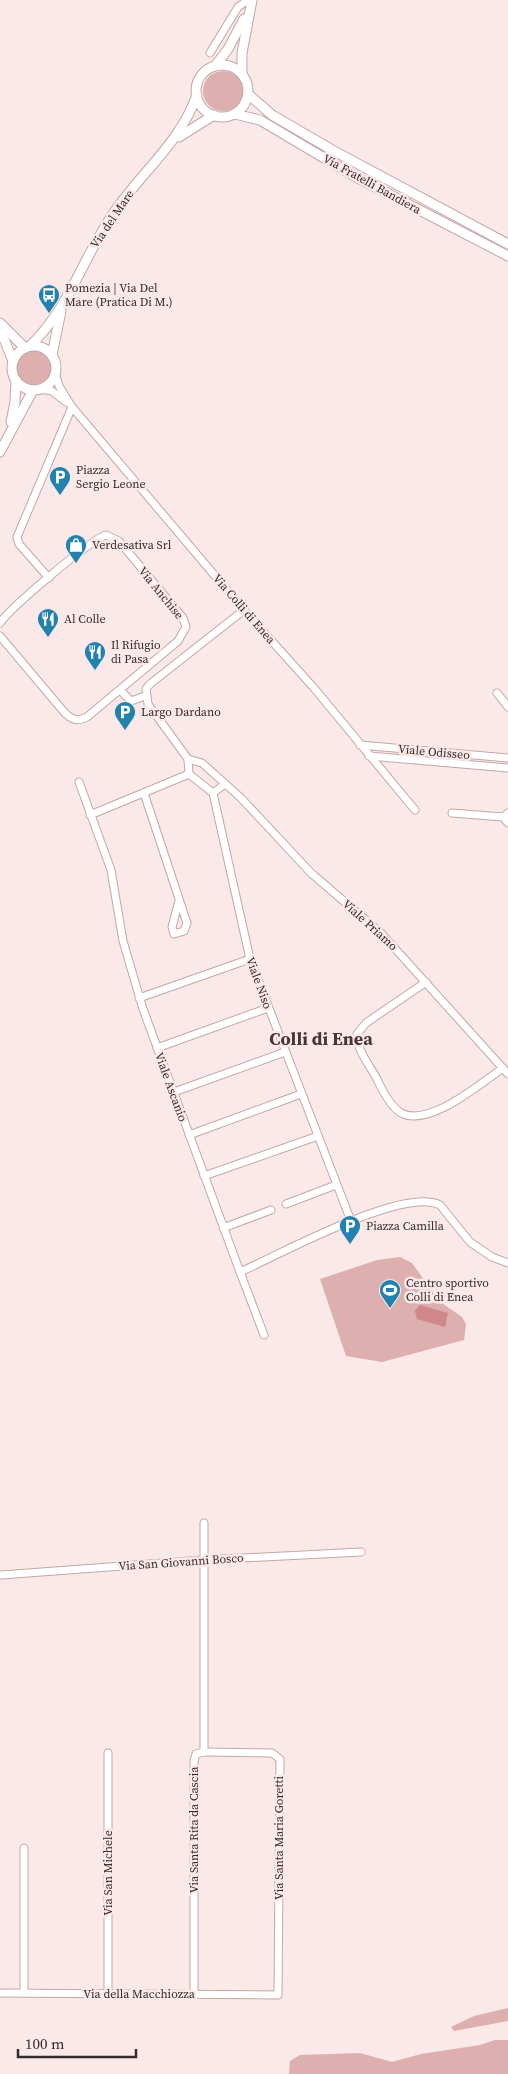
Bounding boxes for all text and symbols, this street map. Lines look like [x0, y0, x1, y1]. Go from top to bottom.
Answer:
street label: Via Fratelli Bandiera [320, 150, 425, 218]
street label: Via del Mare [87, 187, 137, 251]
place label: Pomezia | Via Del Mare (Pratica Di M.) [65, 280, 173, 310]
bus stop icon: Pomezia | Via Del Mare (Pratica Di M.) [37, 283, 61, 314]
place label: Piazza Sergio Leone [76, 462, 146, 492]
parking icon: Piazza Sergio Leone [48, 465, 72, 496]
shop icon: Verdesativa Srl [64, 533, 88, 564]
place label: Verdesativa Srl [92, 537, 172, 553]
street label: Via Anchise [135, 563, 187, 623]
street label: Via Colli di Enea [209, 571, 279, 648]
restaurant icon: Al Colle [36, 607, 60, 638]
place label: Al Colle [64, 611, 106, 627]
place label: Il Rifugio di Pasa [111, 637, 161, 667]
restaurant icon: Il Rifugio di Pasa [83, 640, 107, 671]
parking icon: Largo Dardano [113, 700, 137, 731]
place label: Largo Dardano [141, 704, 221, 720]
street label: Viale Odisseo [397, 741, 471, 763]
street label: Viale Priamo [339, 896, 401, 954]
street label: Viale Niso [242, 955, 276, 1012]
district label: Colli di Enea [269, 1026, 373, 1051]
street label: Viale Ascanio [151, 1050, 191, 1124]
parking icon: Piazza Camilla [338, 1214, 362, 1245]
place label: Piazza Camilla [366, 1218, 445, 1234]
place label: Centro sportivo Colli di Enea [406, 1275, 489, 1305]
sports icon: Centro sportivo Colli di Enea [378, 1278, 402, 1309]
street label: Via San Giovanni Bosco [118, 1550, 245, 1574]
street label: Via Santa Rita da Cascia [186, 1766, 202, 1893]
street label: Via Santa Maria Goretti [271, 1776, 287, 1900]
street label: Via San Michele [100, 1830, 116, 1916]
street label: Via della Macchiozza [83, 1986, 196, 2002]
scale bar [18, 2026, 135, 2058]
text: 100 m [25, 2033, 65, 2054]

